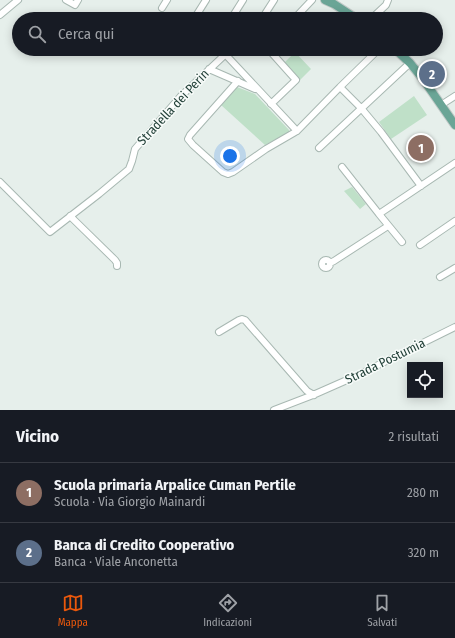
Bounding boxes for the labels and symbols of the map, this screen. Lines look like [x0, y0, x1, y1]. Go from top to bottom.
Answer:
pin: 2 [419, 59, 445, 89]
street label: Stradella dei Perin [134, 66, 212, 148]
pin: 1 [408, 133, 434, 163]
your location [220, 146, 240, 166]
street label: Strada Postumia [343, 335, 427, 387]

